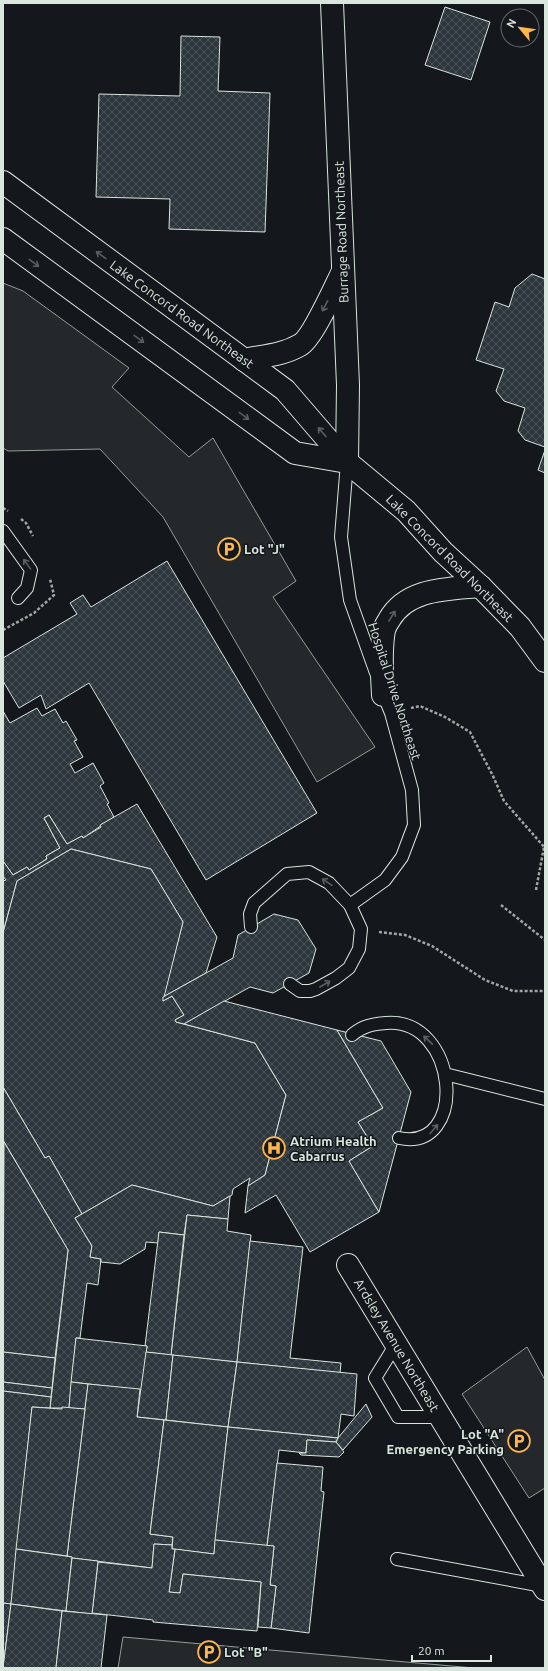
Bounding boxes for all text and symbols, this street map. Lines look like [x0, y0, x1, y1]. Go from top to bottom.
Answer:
north arrow [500, 8, 540, 48]
text: N [504, 17, 518, 30]
street label: Burrage Road Northeast [332, 161, 350, 303]
one-way arrow [96, 250, 107, 259]
street label: Lake Concord Road Northeast [108, 257, 256, 371]
one-way arrow [29, 258, 40, 267]
one-way arrow [321, 300, 329, 312]
one-way arrow [134, 335, 145, 343]
one-way arrow [239, 412, 250, 420]
one-way arrow [317, 427, 326, 437]
street label: Lake Concord Road Northeast [384, 492, 516, 624]
parking icon: Lot "J" [216, 536, 242, 562]
place label: Lot "J" [244, 542, 285, 556]
one-way arrow [23, 559, 31, 570]
one-way arrow [388, 610, 396, 622]
street label: Hospital Drive Northeast [366, 620, 424, 762]
one-way arrow [321, 878, 332, 886]
one-way arrow [319, 980, 331, 988]
one-way arrow [423, 1035, 433, 1044]
one-way arrow [429, 1124, 438, 1134]
place label: Atrium Health Cabarrus [290, 1134, 377, 1163]
hospital icon: Atrium Health Cabarrus [261, 1135, 287, 1161]
street label: Ardsley Avenue Northeast [352, 1276, 442, 1414]
place label: Lot "A" Emergency Parking [387, 1427, 504, 1456]
parking icon: Lot "A" Emergency Parking [506, 1428, 532, 1454]
scale bar [412, 1637, 491, 1663]
parking icon: Lot "B" [196, 1639, 222, 1665]
text: 20 m [418, 1644, 445, 1657]
place label: Lot "B" [224, 1645, 268, 1659]

